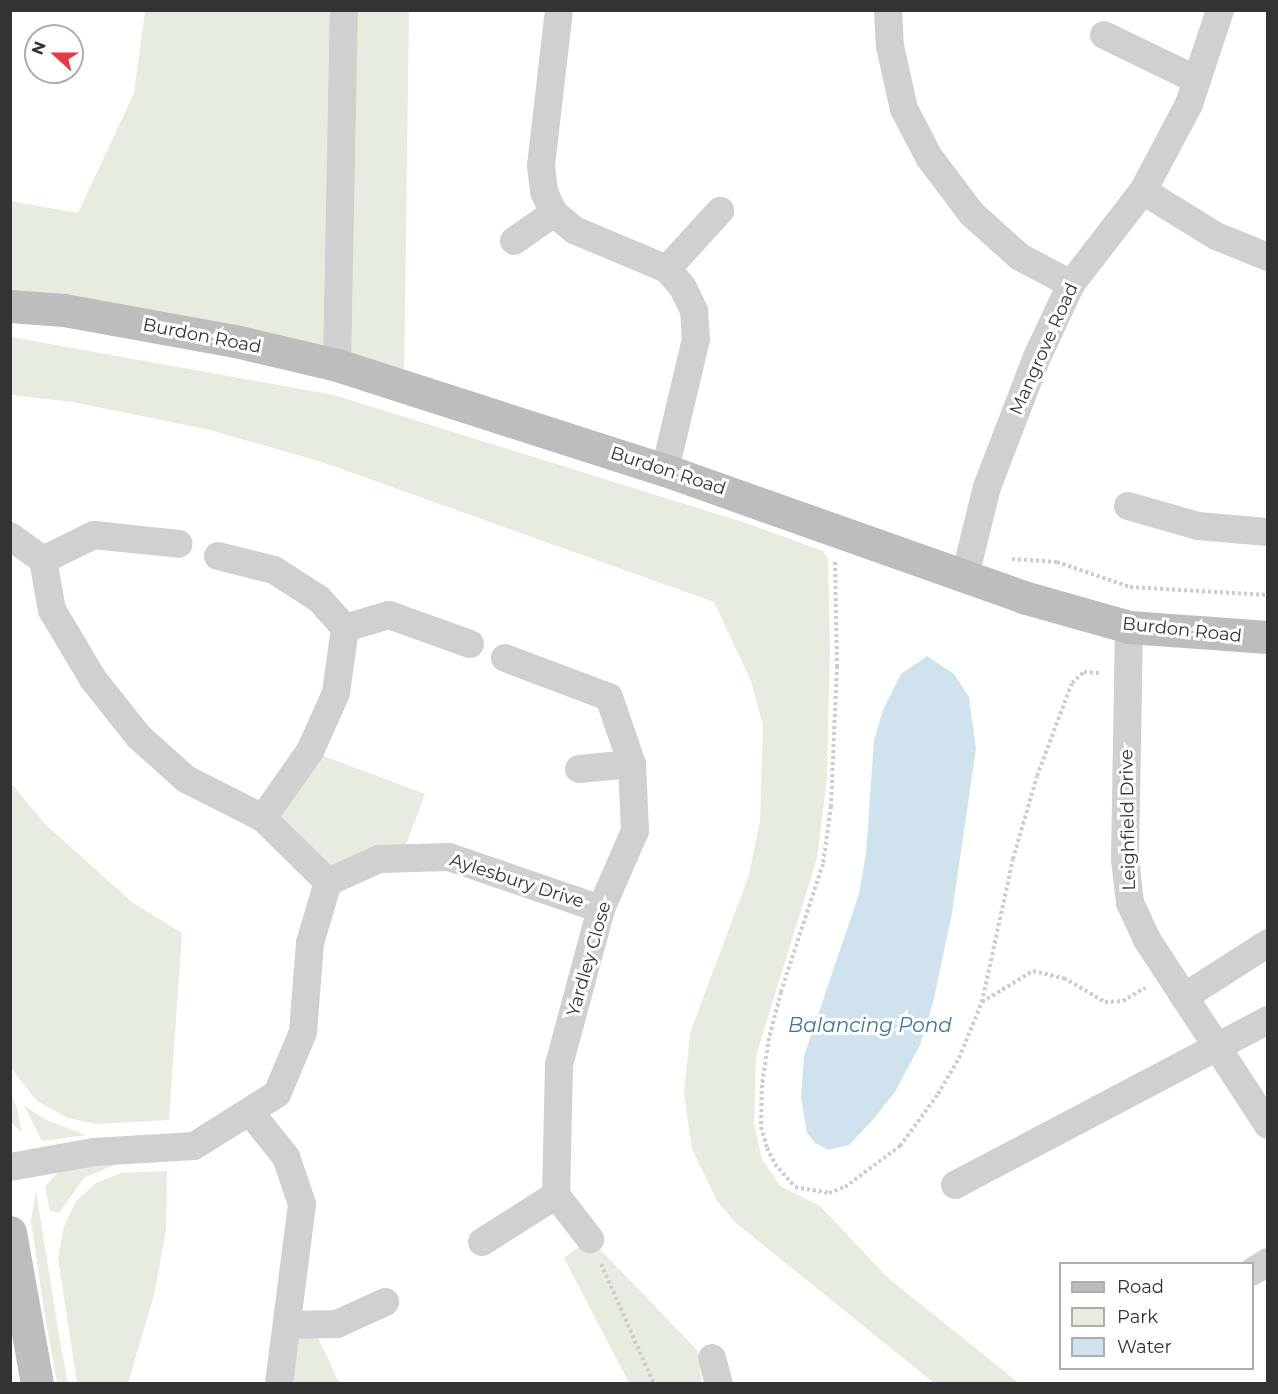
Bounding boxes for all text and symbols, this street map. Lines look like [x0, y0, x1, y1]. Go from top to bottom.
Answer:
north arrow [24, 24, 84, 84]
text: N [27, 39, 50, 58]
street label: Mangrove Road [1005, 280, 1083, 418]
street label: Burdon Road [141, 314, 263, 358]
street label: Burdon Road [608, 442, 728, 500]
street label: Burdon Road [1121, 613, 1243, 647]
street label: Leighfield Drive [1116, 749, 1140, 891]
street label: Aylesbury Drive [447, 849, 587, 913]
street label: Yardley Close [562, 899, 616, 1019]
water label: Balancing Pond [788, 1013, 952, 1037]
legend [1059, 1262, 1254, 1370]
text: Road [1117, 1276, 1164, 1298]
text: Park [1117, 1306, 1158, 1328]
text: Water [1117, 1336, 1172, 1358]

